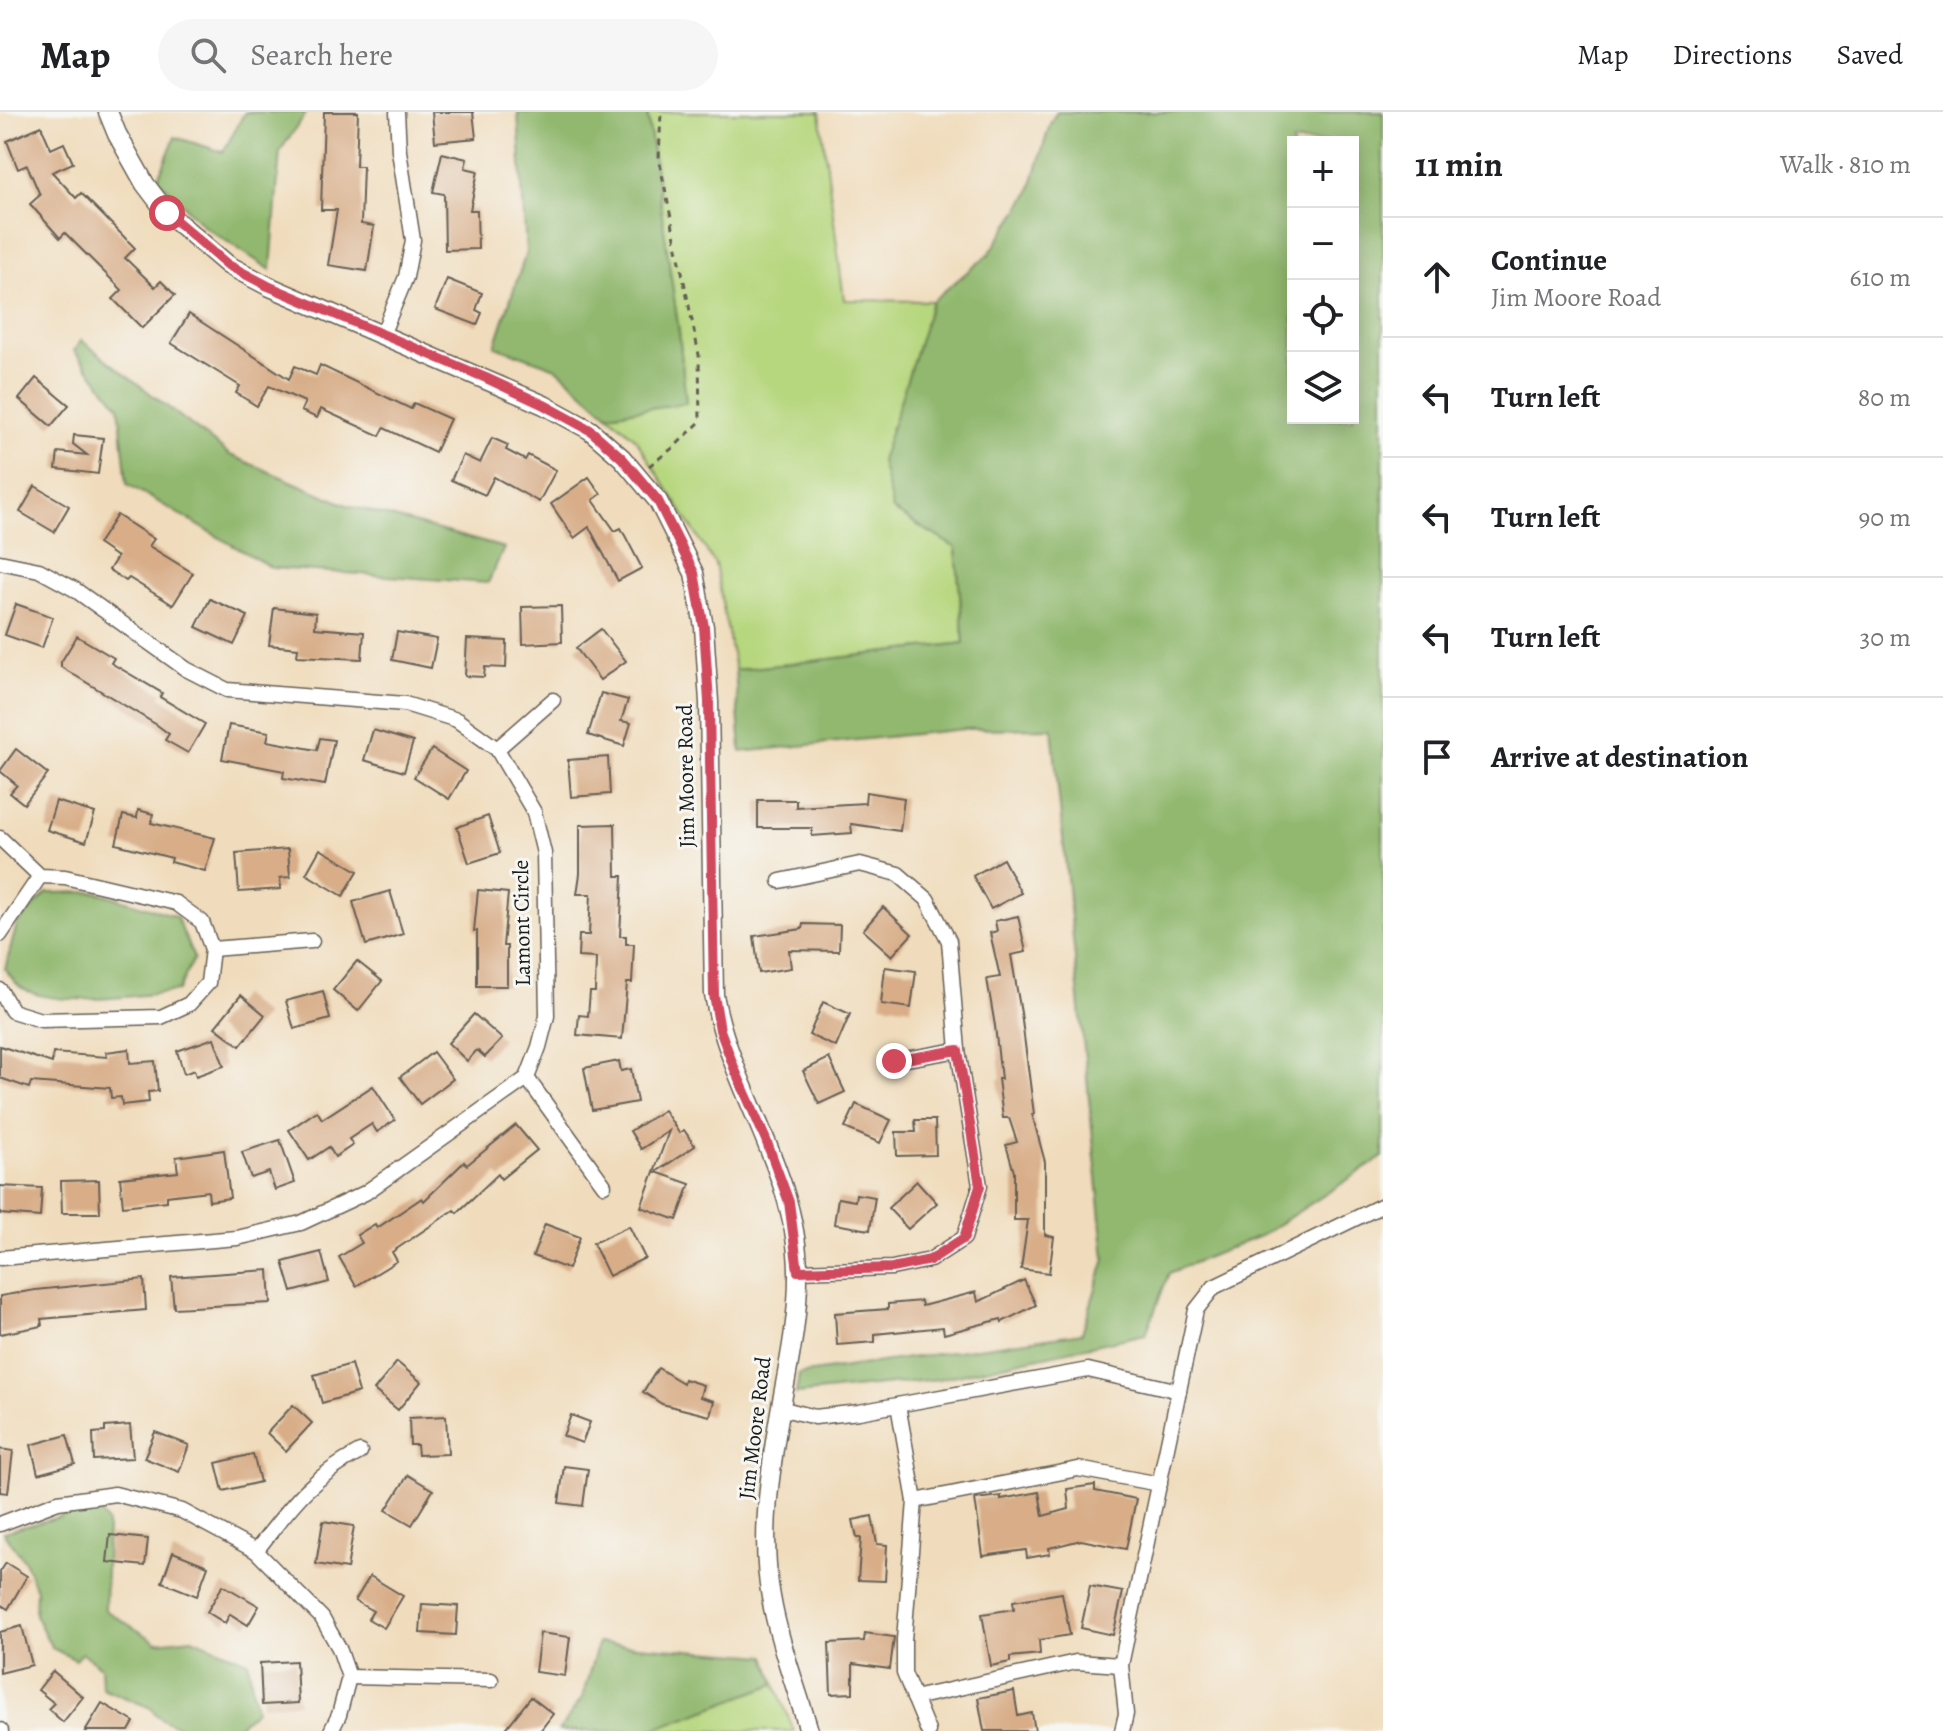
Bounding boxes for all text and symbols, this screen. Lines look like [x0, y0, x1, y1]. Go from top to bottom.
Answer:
search box [158, 19, 718, 91]
text: Map [40, 29, 110, 81]
icon: search [186, 33, 230, 77]
text: Search here [250, 35, 393, 75]
text: Map [1577, 36, 1628, 74]
text: Directions [1672, 36, 1793, 74]
text: Saved [1837, 36, 1903, 74]
map controls [1287, 136, 1359, 424]
button: + [1287, 136, 1359, 208]
text: 11 min [1415, 141, 1503, 188]
text: Walk · 810 m [1780, 147, 1911, 182]
route start [149, 195, 185, 231]
button: − [1287, 208, 1359, 280]
text: Continue [1491, 240, 1607, 280]
icon: ahead [1415, 255, 1459, 299]
text: 610 m [1849, 260, 1911, 295]
button: locate [1287, 280, 1359, 352]
text: Jim Moore Road [1491, 280, 1661, 315]
button: layers [1287, 352, 1359, 424]
icon: left [1415, 375, 1459, 419]
text: Turn left [1491, 377, 1600, 417]
text: 80 m [1858, 380, 1911, 415]
icon: left [1415, 495, 1459, 539]
text: Turn left [1491, 497, 1600, 537]
text: 90 m [1859, 500, 1911, 535]
icon: left [1415, 615, 1459, 659]
text: Turn left [1491, 617, 1600, 657]
text: 30 m [1860, 620, 1911, 655]
street label: Jim Moore Road [670, 704, 702, 848]
icon: arrive [1415, 735, 1459, 779]
text: Arrive at destination [1491, 737, 1748, 777]
street label: Lamont Circle [506, 859, 538, 987]
route end [876, 1043, 912, 1079]
street label: Jim Moore Road [731, 1355, 779, 1501]

